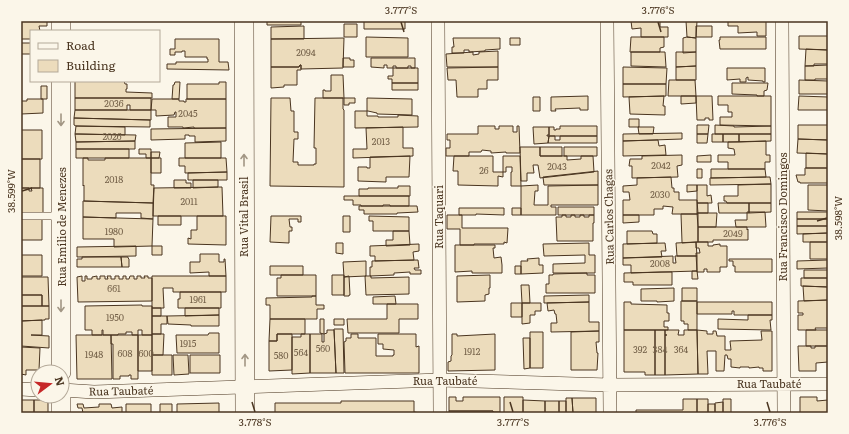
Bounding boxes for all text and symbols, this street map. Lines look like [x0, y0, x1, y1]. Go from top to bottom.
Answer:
text: 3.777°S [385, 2, 417, 17]
text: 3.776°S [642, 2, 674, 17]
legend [30, 30, 160, 82]
text: Road [66, 36, 96, 54]
house number: 2094 [296, 45, 316, 59]
text: Building [66, 56, 116, 74]
house number: 2036 [104, 96, 124, 110]
house number: 2045 [178, 106, 198, 120]
one-way arrow [57, 113, 65, 126]
house number: 2026 [102, 129, 122, 143]
house number: 2013 [372, 134, 390, 148]
street label: Rua Francisco Domingos [774, 152, 790, 282]
one-way arrow [240, 154, 248, 167]
house number: 2042 [651, 158, 671, 172]
house number: 2043 [547, 159, 567, 173]
house number: 26 [479, 163, 489, 177]
street label: Rua Emílio de Menezes [53, 167, 69, 287]
text: 38.599°W [3, 169, 18, 213]
street label: Rua Carlos Chagas [599, 169, 617, 265]
house number: 2018 [105, 172, 123, 186]
street label: Rua Vital Brasil [235, 176, 251, 257]
street label: Rua Taquari [430, 185, 446, 249]
house number: 2030 [650, 187, 670, 201]
house number: 2011 [180, 194, 198, 208]
text: 38.598°W [830, 196, 845, 240]
house number: 1980 [105, 224, 123, 238]
house number: 2049 [723, 226, 743, 240]
house number: 2008 [650, 256, 670, 270]
house number: 661 [107, 281, 121, 295]
house number: 1961 [190, 292, 207, 306]
one-way arrow [57, 299, 65, 312]
house number: 1950 [106, 310, 124, 324]
house number: 1915 [180, 336, 197, 350]
house number: 560 [316, 341, 330, 355]
house number: 392 [633, 342, 647, 356]
house number: 384 [653, 342, 667, 356]
house number: 364 [674, 342, 688, 356]
house number: 1912 [464, 344, 481, 358]
house number: 564 [294, 345, 308, 359]
house number: 608 [118, 346, 133, 360]
house number: 600 [138, 346, 154, 360]
house number: 1948 [85, 347, 103, 361]
house number: 580 [274, 348, 288, 362]
one-way arrow [241, 354, 249, 367]
north arrow [30, 364, 70, 404]
street label: Rua Taubaté [413, 372, 478, 388]
text: N [52, 374, 70, 388]
street label: Rua Taubaté [737, 375, 802, 391]
street label: Rua Taubaté [88, 381, 154, 399]
text: 3.778°S [238, 414, 272, 429]
text: 3.777°S [497, 414, 529, 429]
text: 3.776°S [754, 414, 786, 429]

